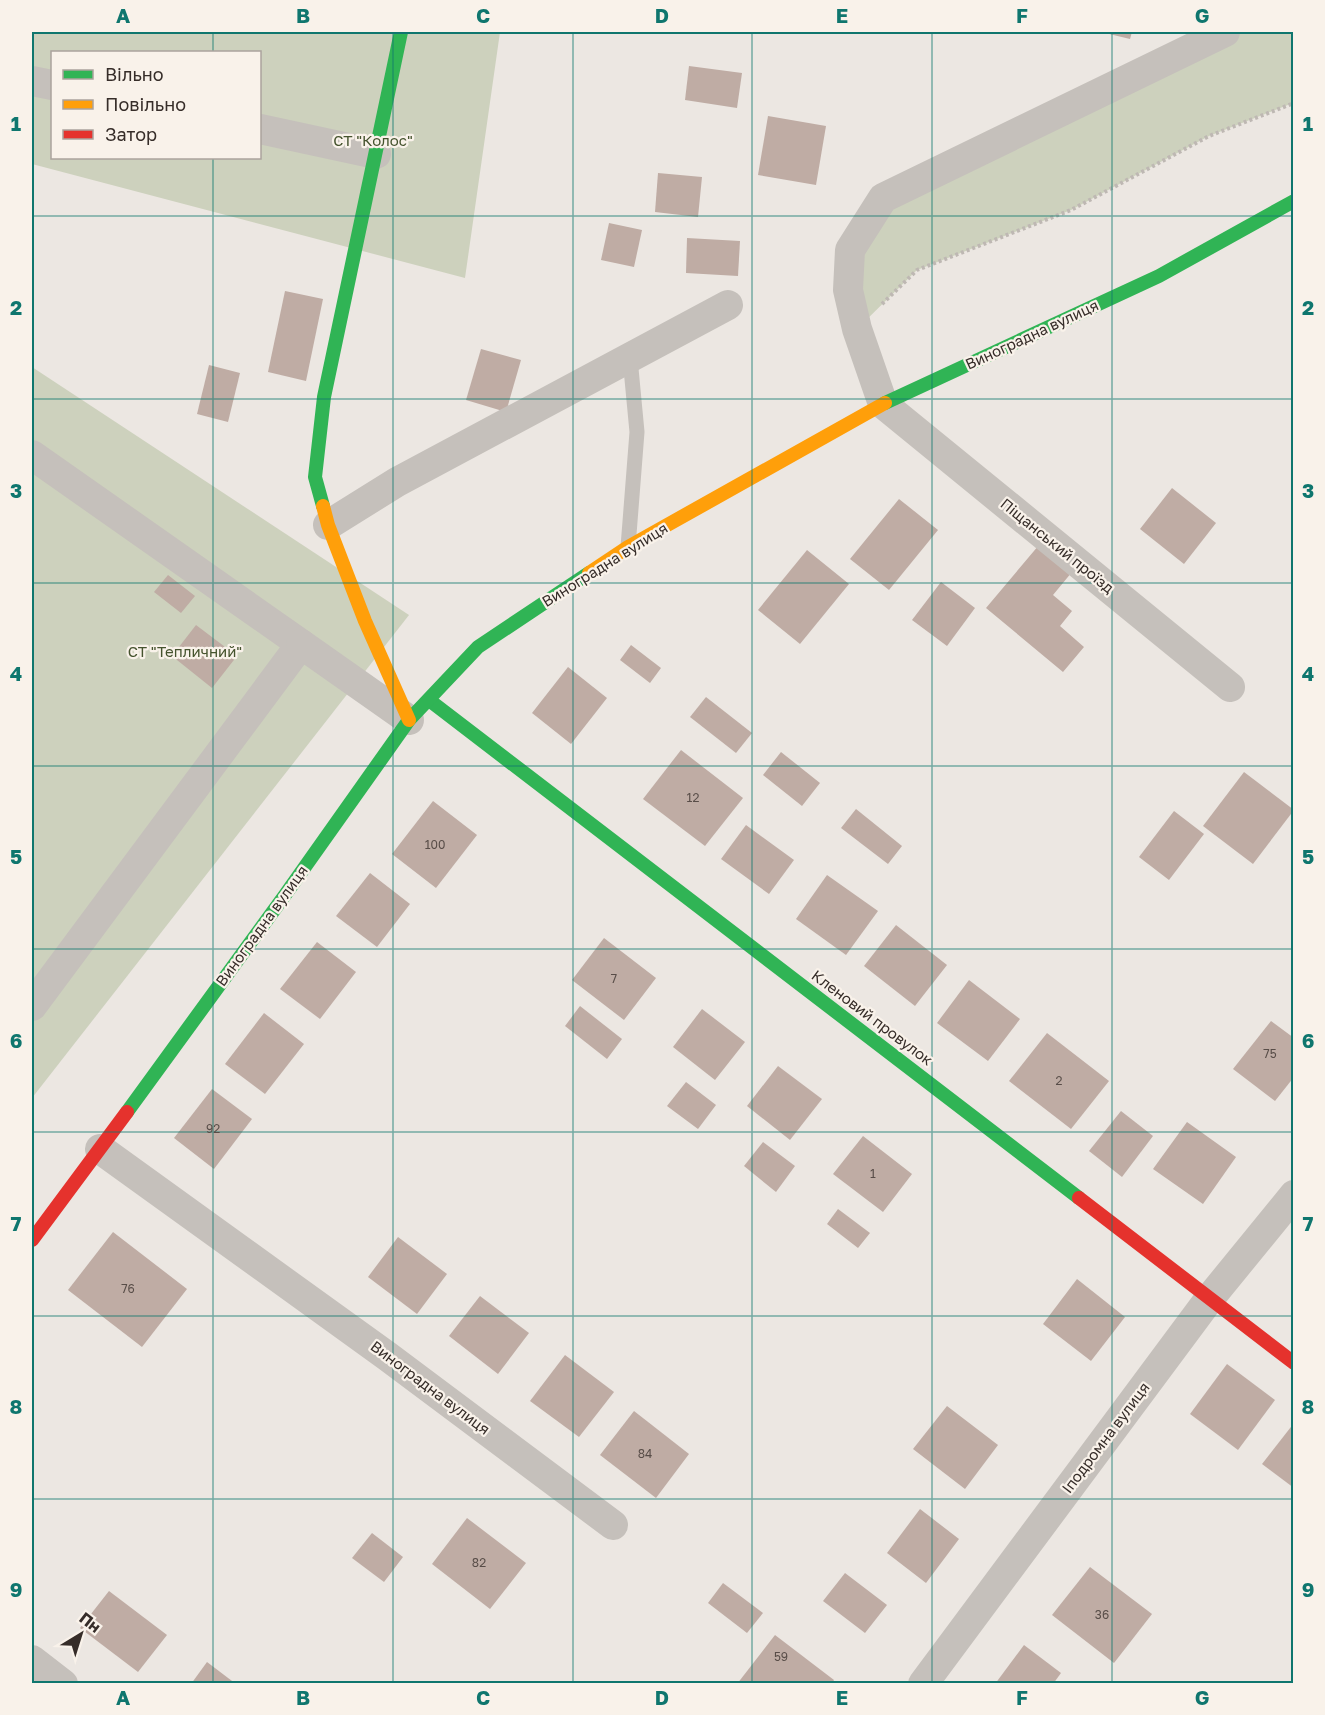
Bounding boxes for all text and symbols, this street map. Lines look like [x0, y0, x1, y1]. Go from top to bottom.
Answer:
text: A [116, 3, 130, 27]
text: B [296, 3, 310, 27]
text: C [476, 3, 490, 27]
text: D [655, 3, 669, 27]
text: E [836, 3, 848, 27]
text: F [1016, 3, 1028, 27]
text: G [1195, 3, 1209, 27]
legend [51, 51, 261, 159]
text: Вільно [105, 63, 164, 85]
text: Повільно [105, 93, 186, 115]
text: 1 [11, 111, 21, 135]
text: 1 [1303, 111, 1313, 135]
text: Затор [105, 123, 157, 145]
park label: СТ "Колос" [333, 131, 413, 149]
text: 2 [10, 295, 22, 319]
street label: Виноградна вулиця [962, 295, 1101, 373]
text: 2 [1302, 295, 1314, 319]
text: 3 [10, 478, 22, 502]
text: 3 [1302, 478, 1314, 502]
street label: Піщанський проїзд [997, 494, 1118, 596]
street label: Виноградна вулиця [538, 518, 671, 610]
park label: СТ "Тепличний" [128, 642, 242, 660]
text: 4 [10, 661, 22, 685]
text: 4 [1302, 661, 1314, 685]
house number: 12 [687, 790, 699, 805]
house number: 100 [425, 837, 445, 852]
text: 5 [10, 844, 22, 868]
text: 5 [1302, 844, 1314, 868]
street label: Виноградна вулиця [211, 862, 311, 989]
street label: Кленовий провулок [809, 966, 937, 1069]
house number: 7 [611, 971, 617, 986]
text: 6 [10, 1028, 22, 1052]
text: 6 [1302, 1028, 1314, 1052]
house number: 75 [1263, 1046, 1277, 1061]
house number: 2 [1056, 1073, 1063, 1088]
house number: 92 [206, 1121, 220, 1136]
house number: 1 [870, 1166, 876, 1181]
text: 7 [11, 1211, 22, 1235]
text: 7 [1303, 1211, 1314, 1235]
house number: 76 [121, 1281, 135, 1296]
street label: Виноградна вулиця [367, 1336, 494, 1438]
street label: Іподромна вулиця [1058, 1378, 1153, 1496]
text: 8 [10, 1394, 22, 1418]
text: 8 [1302, 1394, 1314, 1418]
house number: 84 [638, 1446, 652, 1461]
house number: 82 [472, 1555, 486, 1570]
text: 9 [10, 1577, 22, 1601]
text: 9 [1302, 1577, 1314, 1601]
north arrow [51, 1604, 111, 1664]
house number: 36 [1095, 1607, 1109, 1622]
text: Пн [76, 1608, 105, 1637]
house number: 59 [774, 1649, 788, 1664]
text: A [116, 1685, 130, 1709]
text: B [296, 1685, 310, 1709]
text: C [476, 1685, 490, 1709]
text: D [655, 1685, 669, 1709]
text: E [836, 1685, 848, 1709]
text: F [1016, 1685, 1028, 1709]
text: G [1195, 1685, 1209, 1709]

